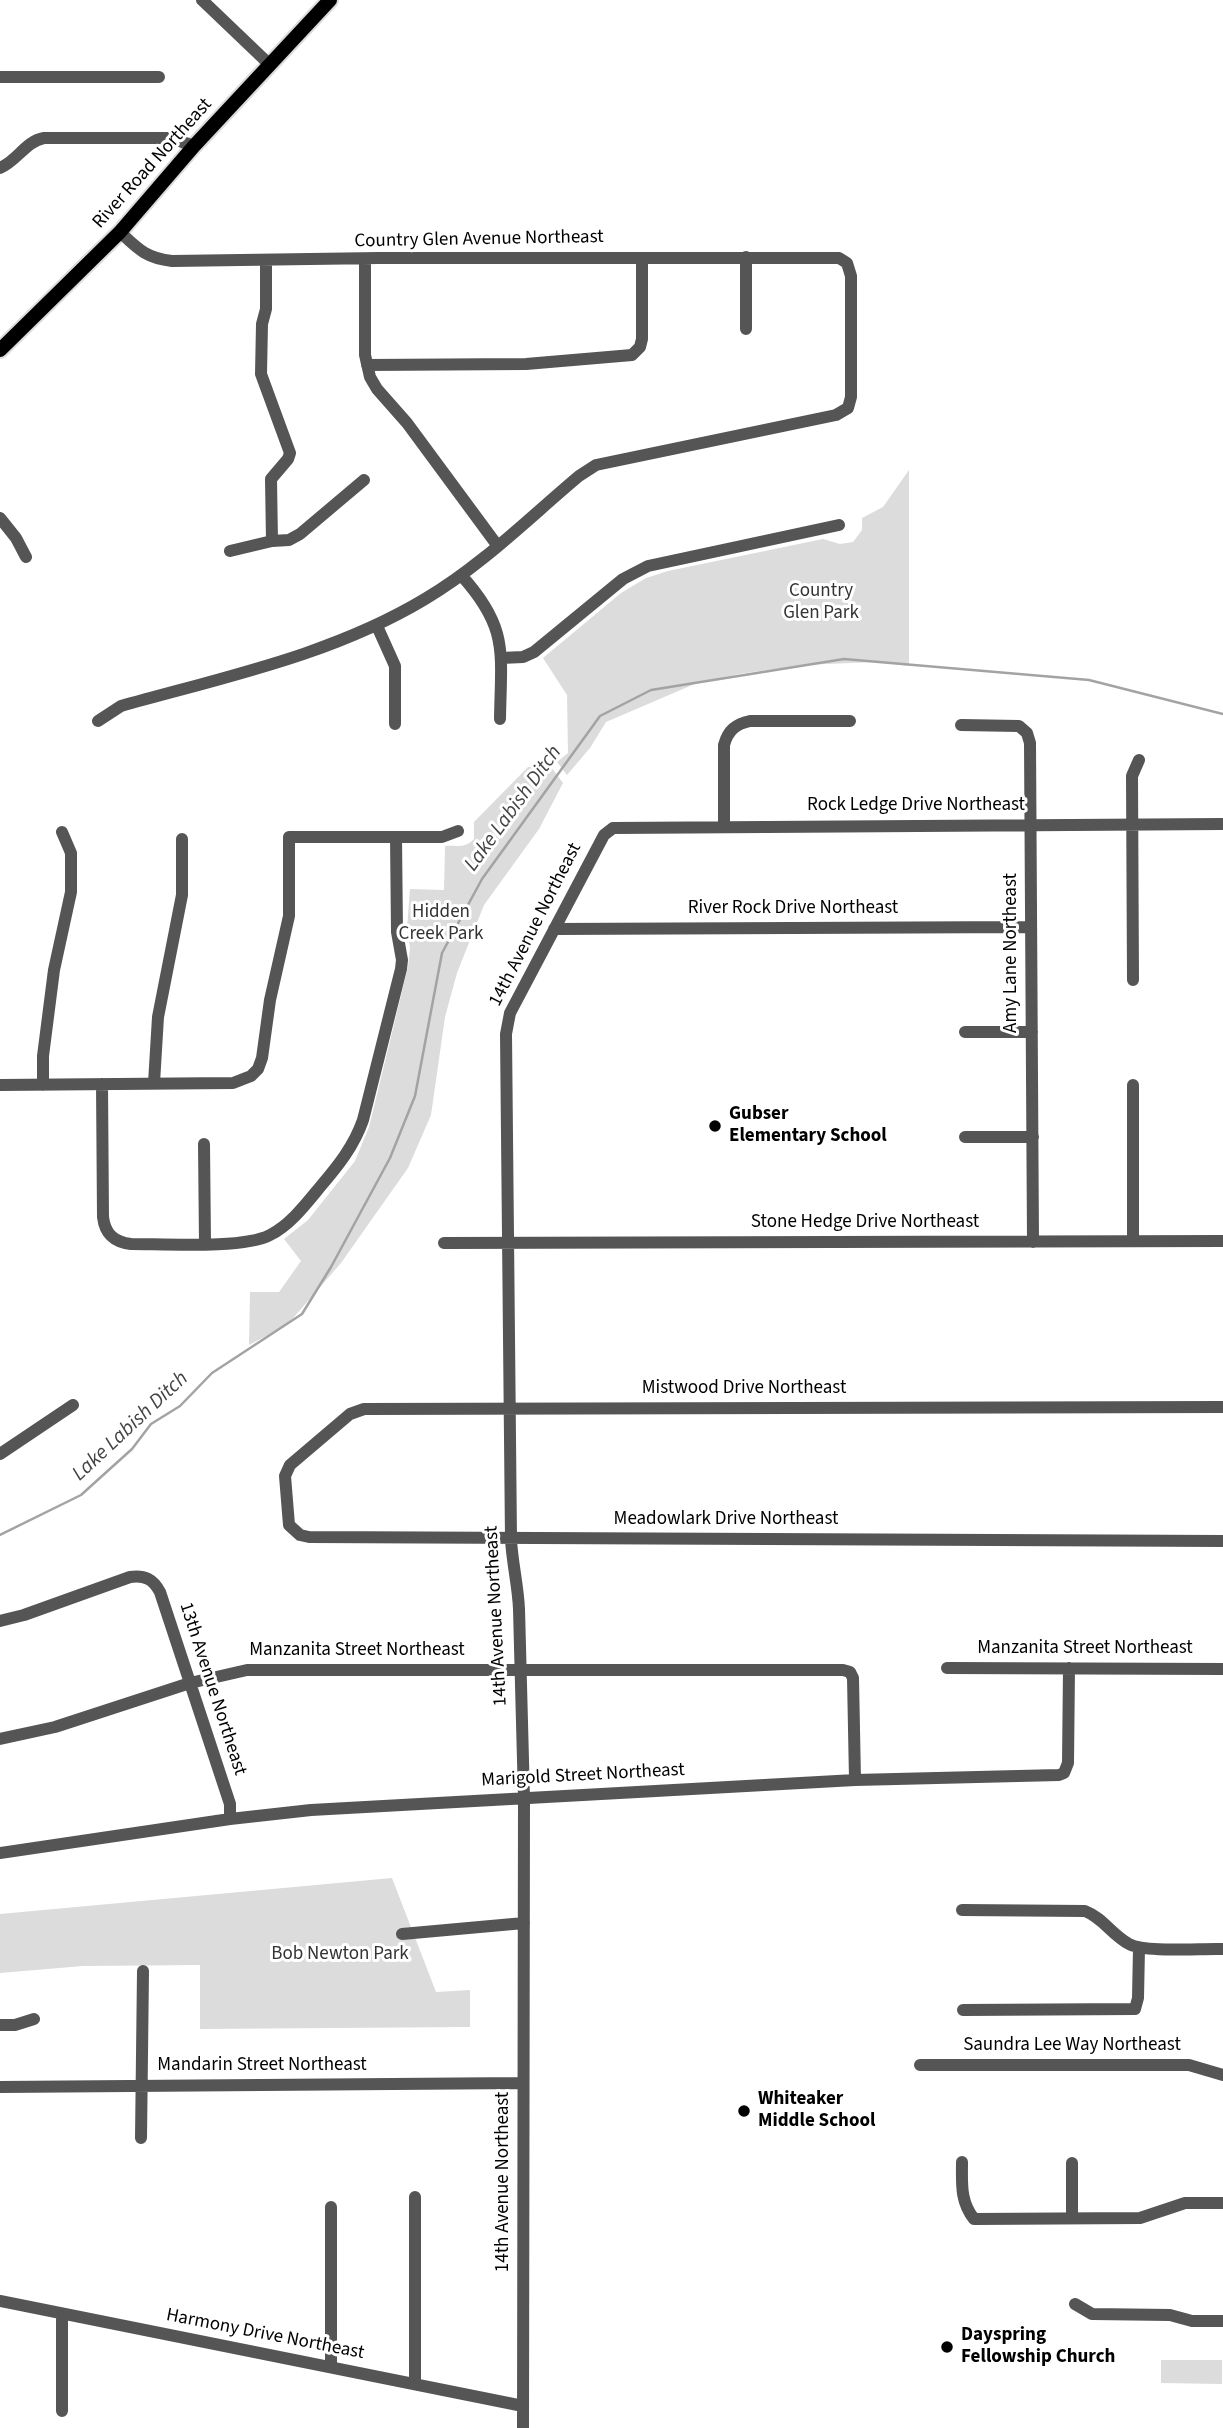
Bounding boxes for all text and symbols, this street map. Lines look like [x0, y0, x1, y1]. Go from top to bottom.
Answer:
street label: River Road Northeast [89, 94, 217, 234]
street label: Country Glen Avenue Northeast [354, 226, 604, 254]
park label: Country Glen Park [783, 581, 859, 625]
water label: Lake Labish Ditch [460, 741, 568, 877]
street label: Rock Ledge Drive Northeast [807, 795, 1025, 817]
street label: 14th Avenue Northeast [485, 839, 587, 1011]
street label: Amy Lane Northeast [1001, 873, 1023, 1033]
street label: River Rock Drive Northeast [688, 898, 898, 920]
park label: Hidden Creek Park [399, 902, 483, 946]
place label: Gubser Elementary School [729, 1104, 887, 1148]
marker: Gubser Elementary School [707, 1118, 723, 1134]
street label: Stone Hedge Drive Northeast [751, 1212, 979, 1234]
water label: Lake Labish Ditch [68, 1367, 194, 1487]
street label: Mistwood Drive Northeast [642, 1378, 846, 1400]
street label: Meadowlark Drive Northeast [614, 1509, 838, 1531]
street label: 14th Avenue Northeast [481, 1525, 513, 1707]
street label: 13th Avenue Northeast [173, 1600, 251, 1778]
street label: Manzanita Street Northeast [977, 1638, 1193, 1660]
street label: Manzanita Street Northeast [249, 1640, 465, 1662]
street label: Marigold Street Northeast [481, 1759, 685, 1793]
park label: Bob Newton Park [271, 1944, 409, 1966]
street label: Saundra Lee Way Northeast [963, 2035, 1181, 2057]
street label: Mandarin Street Northeast [157, 2055, 367, 2077]
place label: Whiteaker Middle School [758, 2089, 875, 2133]
street label: 14th Avenue Northeast [493, 2092, 515, 2272]
marker: Whiteaker Middle School [736, 2103, 752, 2119]
street label: Harmony Drive Northeast [164, 2305, 366, 2365]
place label: Dayspring Fellowship Church [961, 2325, 1115, 2369]
marker: Dayspring Fellowship Church [939, 2339, 955, 2355]

